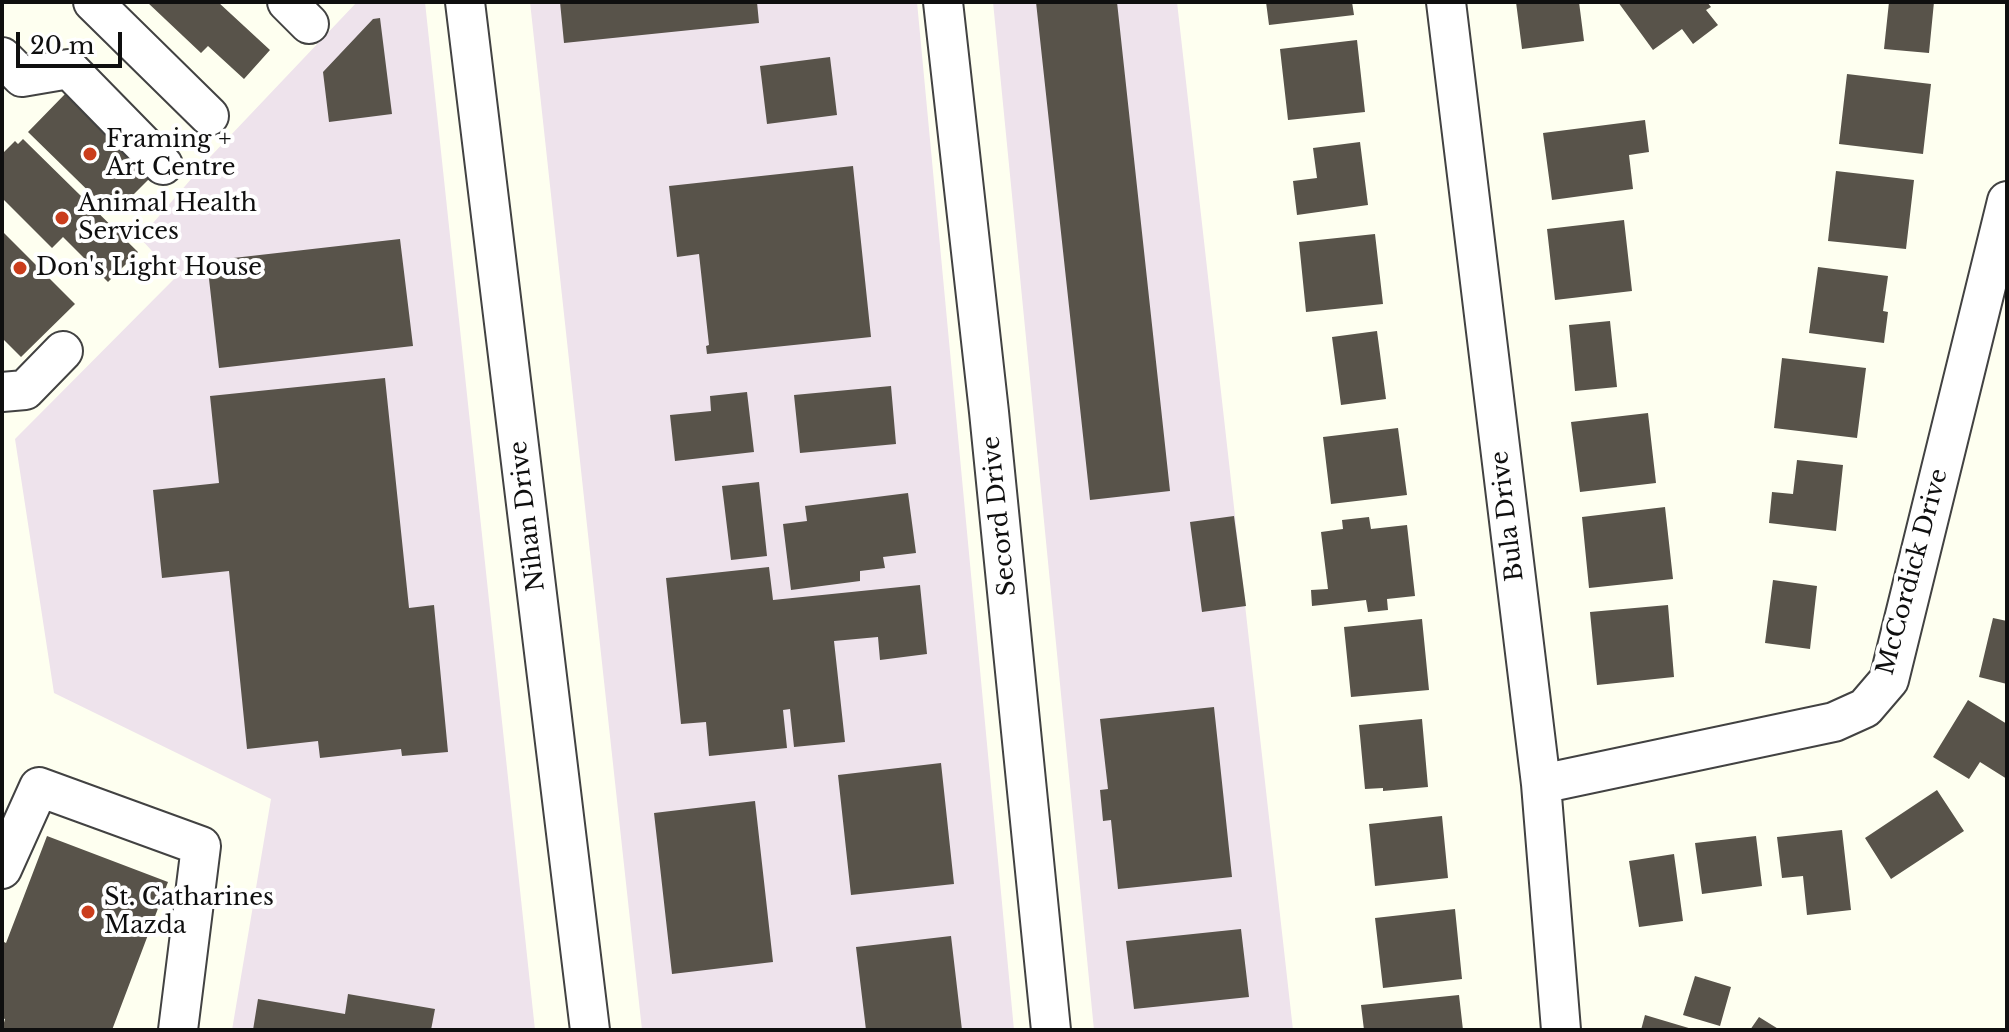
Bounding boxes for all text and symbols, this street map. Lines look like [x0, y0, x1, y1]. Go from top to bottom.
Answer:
scale bar [20, 16, 126, 66]
text: 20 m [30, 31, 95, 60]
place label: Framing + Art Centre [106, 126, 235, 182]
marker: Framing + Art Centre [81, 145, 99, 163]
place label: Animal Health Services [78, 190, 257, 246]
marker: Animal Health Services [53, 209, 71, 227]
place label: Don's Light House [36, 254, 262, 282]
marker: Don's Light House [11, 259, 29, 277]
street label: Secord Drive [977, 435, 1023, 597]
street label: Nihan Drive [504, 439, 552, 593]
street label: Bula Drive [1486, 449, 1530, 583]
street label: McCordick Drive [1872, 466, 1954, 678]
place label: St. Catharines Mazda [104, 884, 274, 940]
marker: St. Catharines Mazda [79, 903, 97, 921]

